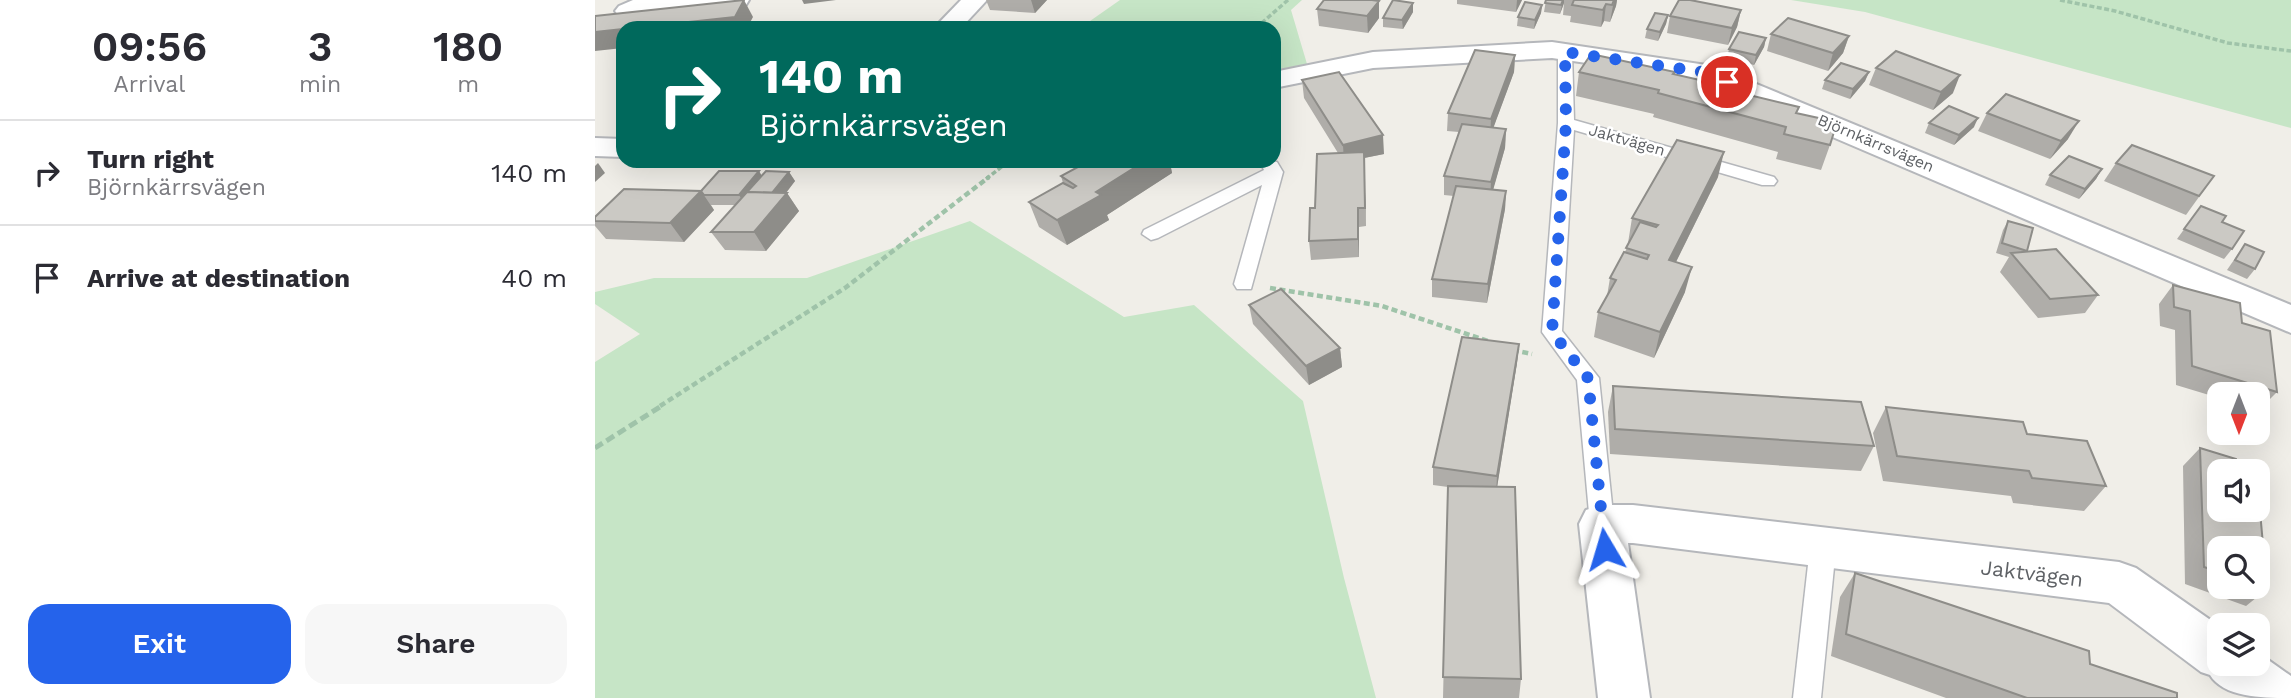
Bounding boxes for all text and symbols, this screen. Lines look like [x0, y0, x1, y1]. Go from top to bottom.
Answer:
text: 09:56 [92, 22, 207, 71]
text: 3 [308, 22, 332, 71]
text: 180 [433, 22, 503, 71]
text: 140 m [759, 47, 903, 105]
icon: right [644, 49, 735, 140]
pin [1697, 52, 1757, 112]
icon: arrive [1708, 63, 1746, 101]
text: Arrival [114, 71, 185, 98]
text: min [299, 71, 341, 98]
text: m [457, 71, 479, 98]
text: Björnkärrsvägen [759, 106, 1008, 144]
street label: Björnkärrsvägen [1815, 110, 1937, 176]
street label: Jaktvägen [1587, 120, 1667, 160]
text: Turn right [87, 144, 214, 174]
icon: right [28, 154, 66, 192]
text: 140 m [491, 158, 567, 188]
text: Björnkärrsvägen [87, 174, 266, 201]
icon: arrive [28, 259, 66, 297]
text: Arrive at destination [87, 263, 350, 293]
text: 40 m [501, 263, 567, 293]
north arrow [2207, 382, 2270, 444]
map controls [2207, 382, 2270, 676]
button: sound [2207, 459, 2270, 522]
position arrow [1568, 512, 1642, 586]
button: search [2207, 536, 2270, 599]
street label: Jaktvägen [1979, 554, 2085, 592]
button: Exit [28, 604, 291, 684]
button: Share [305, 604, 567, 684]
button: layers [2207, 613, 2270, 676]

